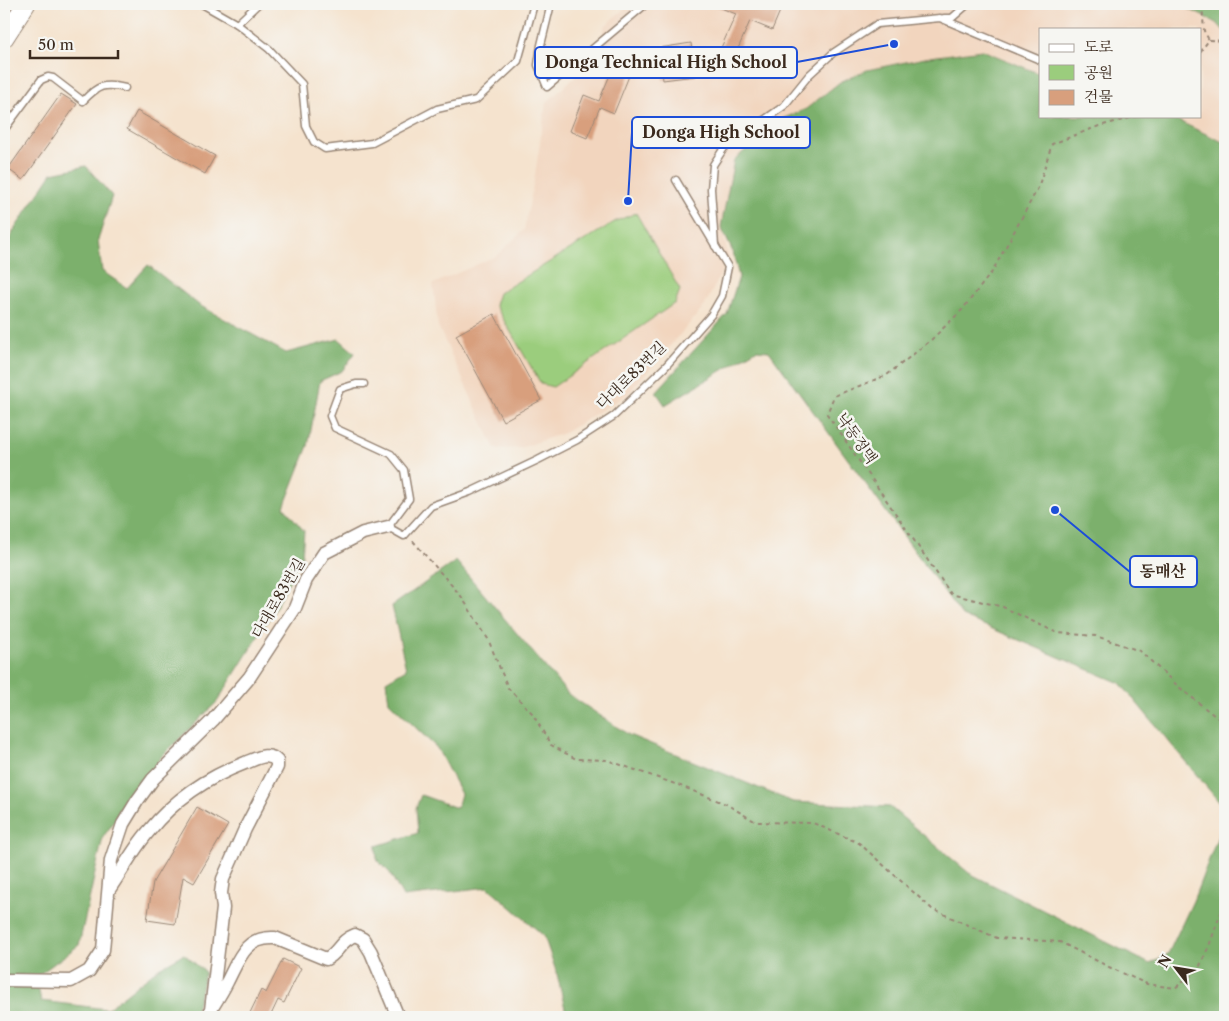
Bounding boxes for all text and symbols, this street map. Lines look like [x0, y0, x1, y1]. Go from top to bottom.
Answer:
scale bar [30, 28, 118, 60]
legend [1039, 28, 1202, 118]
text: 50 m [38, 35, 74, 54]
text: 도로 [1084, 37, 1113, 56]
callout: Donga Technical High School [535, 47, 797, 78]
text: Donga Technical High School [545, 52, 787, 72]
text: 공원 [1084, 63, 1113, 82]
text: 건물 [1084, 87, 1113, 106]
callout: Donga High School [632, 117, 810, 148]
text: Donga High School [642, 122, 800, 142]
street label: 다대로83번길 [592, 337, 670, 413]
street label: 낙동정맥 [833, 409, 881, 467]
street label: 다대로83번길 [247, 554, 309, 642]
callout: 동매산 [1130, 556, 1197, 587]
text: 동매산 [1140, 561, 1187, 581]
north arrow [1152, 944, 1202, 994]
text: N [1154, 951, 1176, 971]

